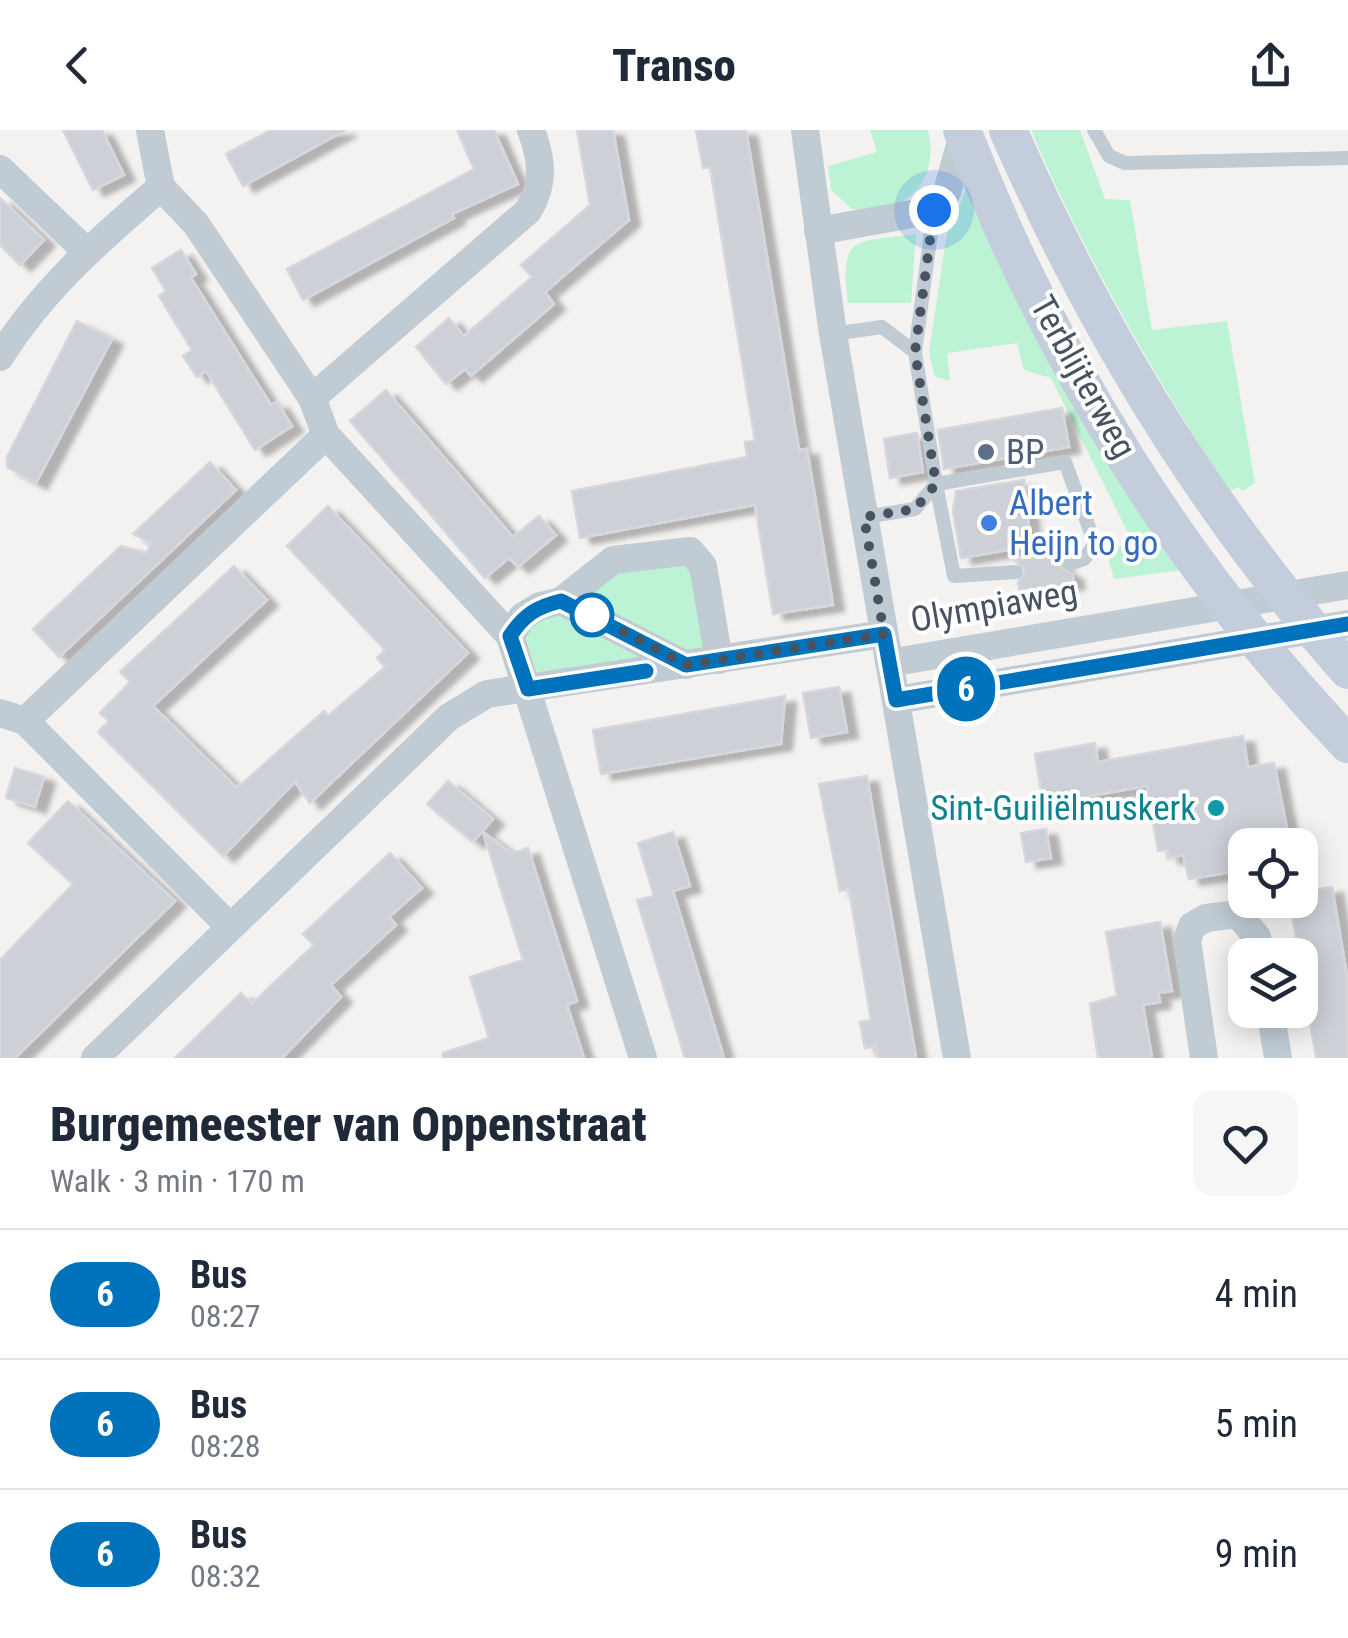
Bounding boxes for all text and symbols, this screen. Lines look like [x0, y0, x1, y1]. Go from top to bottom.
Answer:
icon: back [50, 38, 105, 93]
icon: share [1243, 38, 1298, 93]
text: Transo [612, 39, 736, 92]
your location [909, 185, 959, 235]
street label: Terblijterweg [1022, 289, 1144, 465]
place label: BP [1006, 432, 1045, 473]
marker: BP [975, 441, 997, 463]
place label: Albert Heijn to go [1009, 483, 1158, 564]
marker: Albert Heijn to go [978, 512, 1000, 534]
street label: Olympiaweg [907, 571, 1081, 641]
unlabelled marker [571, 594, 613, 636]
line badge: 6 [934, 656, 998, 722]
text: 6 [957, 669, 975, 710]
place label: Sint-Guiliëlmuskerk [930, 788, 1196, 829]
marker: Sint-Guiliëlmuskerk [1205, 797, 1227, 819]
map controls [1228, 828, 1318, 1028]
button: locate [1228, 828, 1318, 918]
button: layers [1228, 938, 1318, 1028]
button: heart [1193, 1091, 1298, 1196]
text: Burgemeester van Oppenstraat [50, 1096, 647, 1153]
text: Walk · 3 min · 170 m [50, 1162, 305, 1200]
text: Bus [190, 1253, 247, 1297]
text: 4 min [1215, 1272, 1298, 1316]
text: 6 [96, 1274, 114, 1315]
text: 08:27 [190, 1297, 261, 1335]
text: Bus [190, 1383, 247, 1427]
text: 5 min [1215, 1402, 1298, 1446]
text: 6 [96, 1404, 114, 1445]
text: 08:28 [190, 1427, 261, 1465]
text: Bus [190, 1513, 247, 1557]
text: 9 min [1215, 1532, 1298, 1576]
text: 6 [96, 1534, 114, 1575]
text: 08:32 [190, 1557, 261, 1595]

